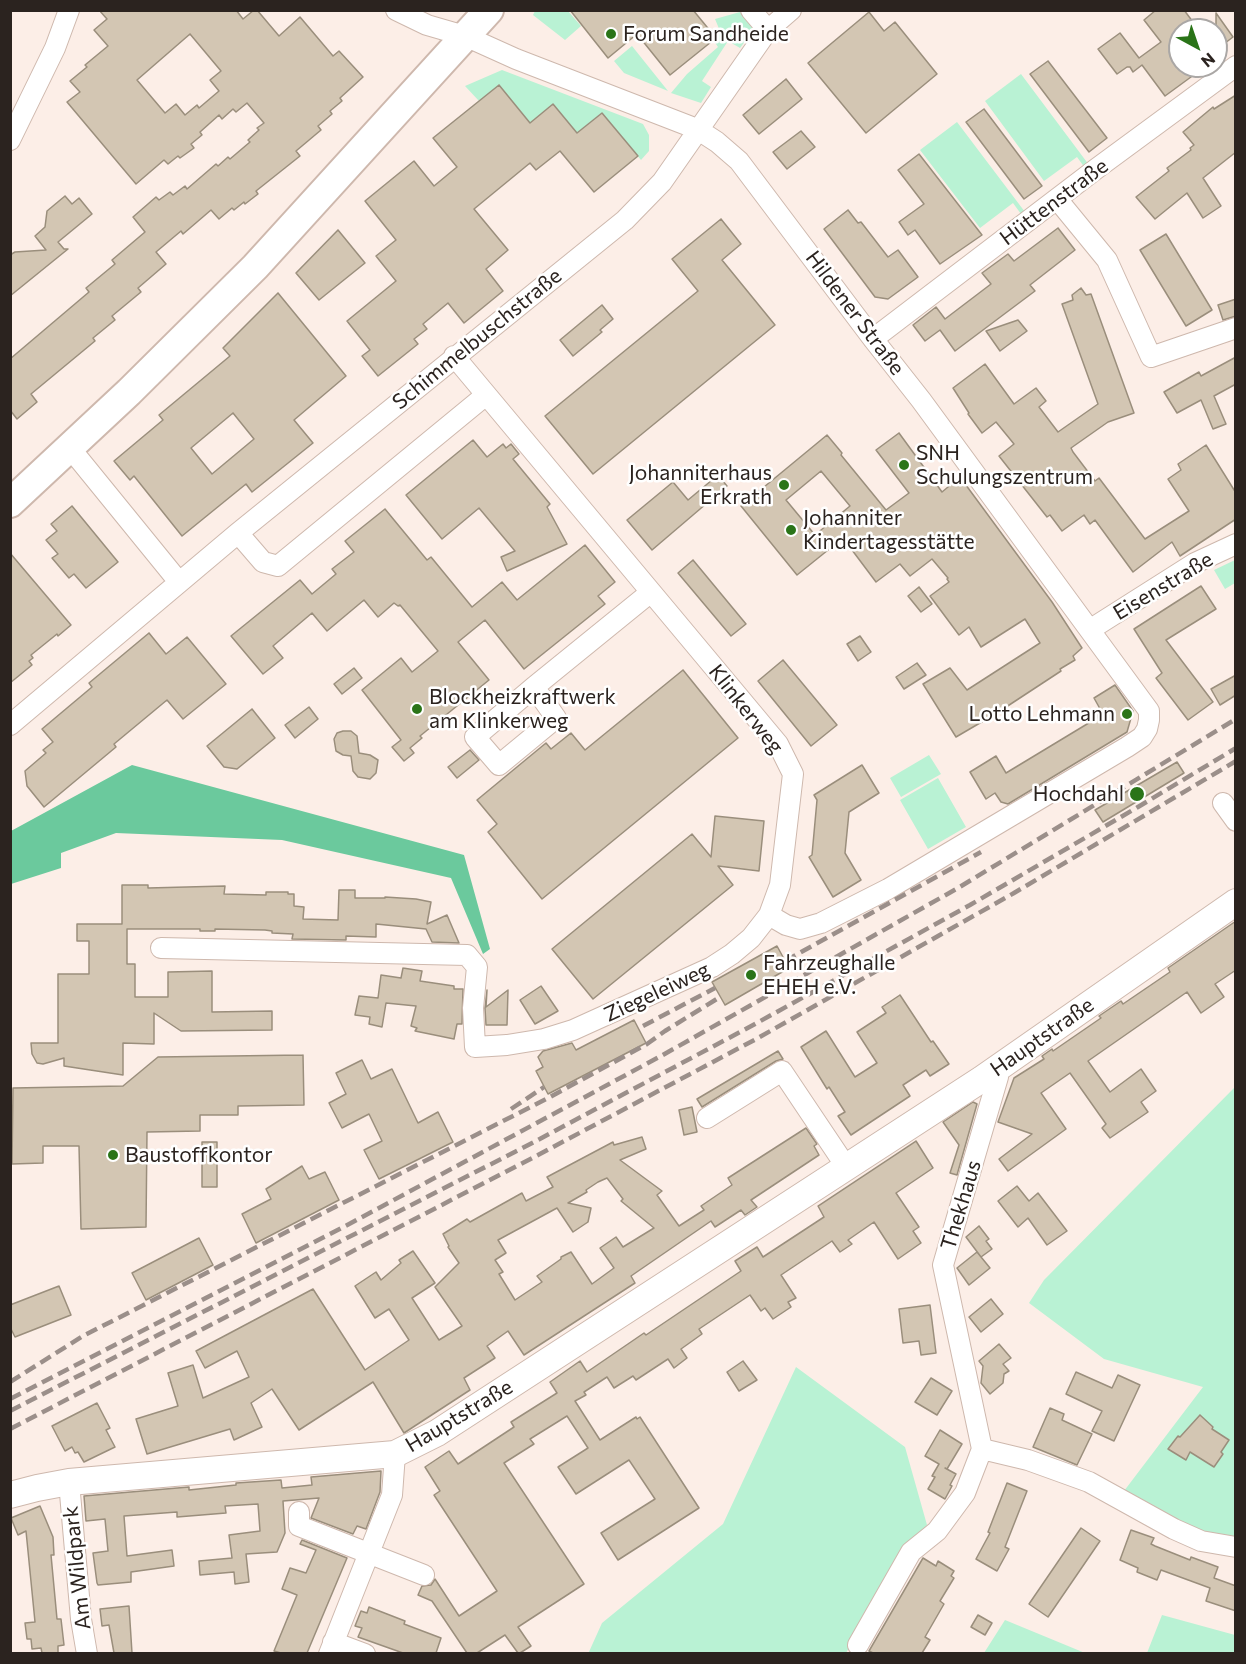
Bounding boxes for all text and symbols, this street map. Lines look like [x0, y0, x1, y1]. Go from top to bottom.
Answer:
north arrow [1168, 18, 1228, 78]
place label: Forum Sandheide [623, 21, 789, 47]
marker: Forum Sandheide [604, 27, 618, 41]
text: N [1198, 50, 1219, 72]
street label: Hüttenstraße [995, 153, 1113, 251]
street label: Hildener Straße [800, 246, 910, 380]
street label: Schimmelbuschstraße [387, 263, 567, 415]
place label: SNH Schulungszentrum [916, 440, 1093, 490]
marker: SNH Schulungszentrum [897, 458, 911, 472]
place label: Johanniterhaus Erkrath [629, 460, 772, 510]
marker: Johanniterhaus Erkrath [777, 478, 791, 492]
place label: Johanniter Kindertagesstätte [803, 505, 975, 555]
marker: Johanniter Kindertagesstätte [784, 523, 798, 537]
street label: Eisenstraße [1109, 546, 1217, 626]
street label: Klinkerweg [703, 659, 789, 759]
place label: Blockheizkraftwerk am Klinkerweg [429, 684, 616, 734]
place label: Lotto Lehmann [968, 701, 1115, 727]
marker: Blockheizkraftwerk am Klinkerweg [410, 702, 424, 716]
marker: Lotto Lehmann [1120, 707, 1134, 721]
place label: Hochdahl [1033, 781, 1124, 807]
marker: Hochdahl [1128, 785, 1146, 803]
place label: Fahrzeughalle EHEH e.V. [763, 950, 895, 1000]
street label: Ziegeleiweg [600, 957, 714, 1027]
marker: Fahrzeughalle EHEH e.V. [744, 968, 758, 982]
street label: Hauptstraße [985, 992, 1099, 1082]
place label: Baustoffkontor [125, 1142, 273, 1168]
marker: Baustoffkontor [106, 1148, 120, 1162]
street label: Thekhaus [935, 1157, 987, 1253]
street label: Hauptstraße [401, 1374, 517, 1458]
street label: Am Wildpark [58, 1505, 96, 1631]

